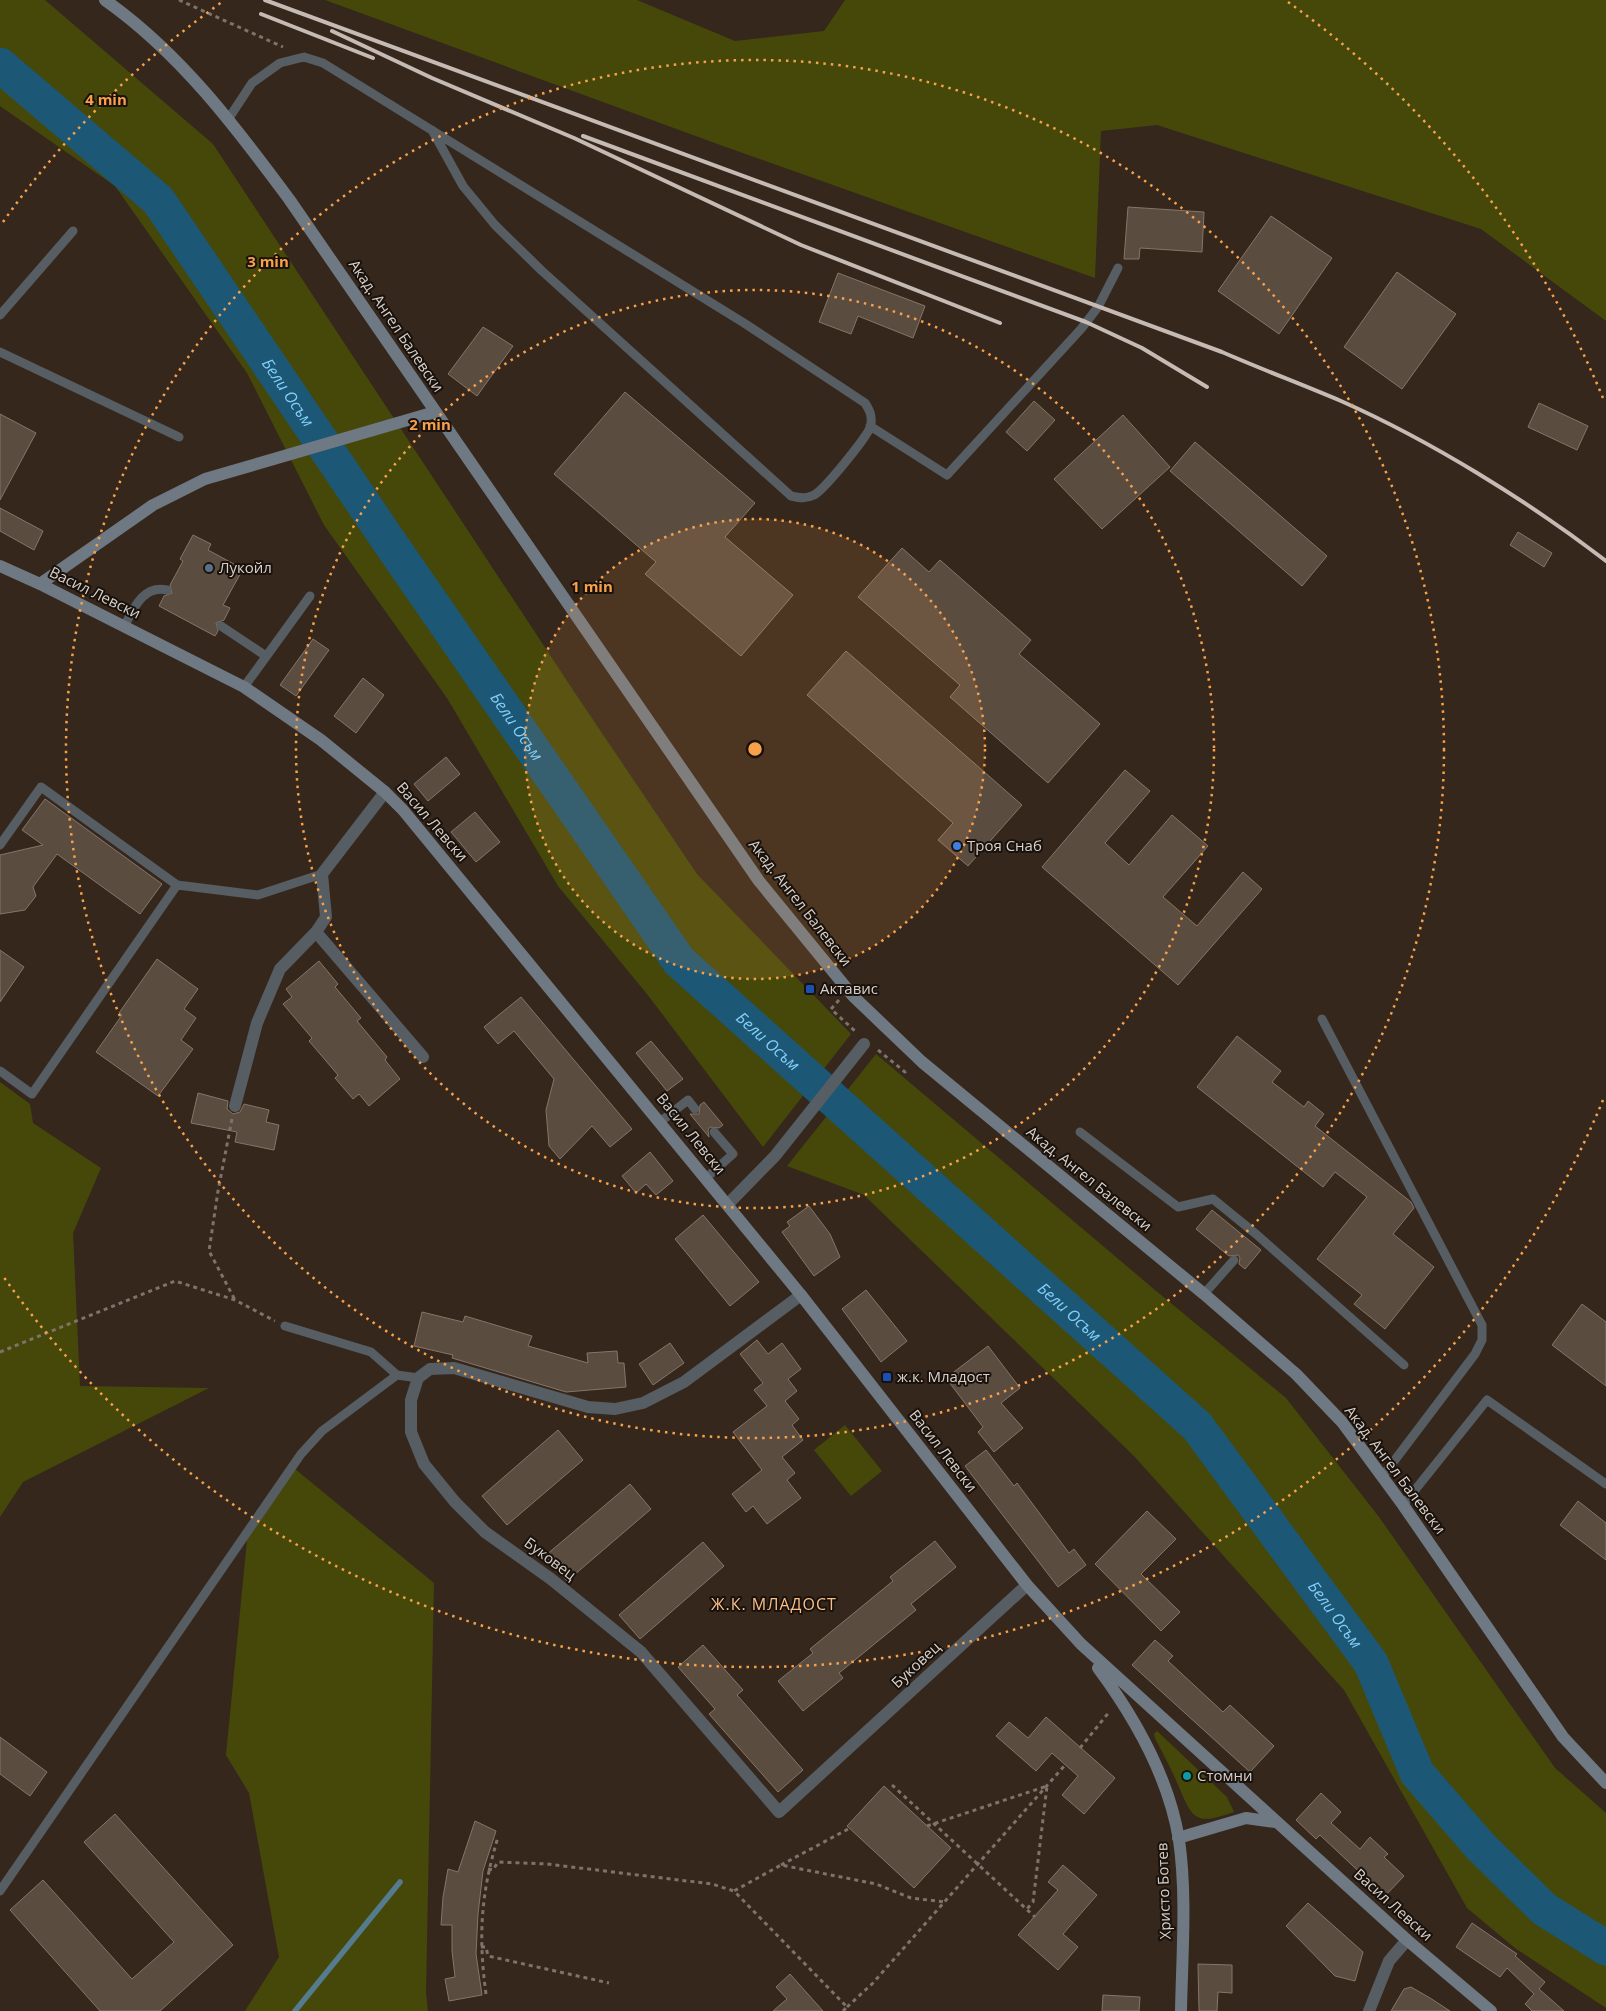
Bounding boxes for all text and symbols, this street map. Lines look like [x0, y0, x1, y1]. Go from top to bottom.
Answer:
text: 4 min [85, 89, 127, 109]
text: 3 min [247, 251, 289, 271]
street label: Акад. Ангел Балевски [345, 255, 449, 396]
water label: Бели Осъм [257, 354, 319, 431]
text: 2 min [409, 414, 451, 434]
place label: Лукойл [219, 557, 272, 577]
street label: Васил Левски [46, 561, 144, 623]
marker: Лукойл [203, 562, 215, 574]
text: 1 min [571, 576, 613, 596]
water label: Бели Осъм [486, 688, 548, 765]
centre of rings [746, 740, 764, 758]
street label: Васил Левски [393, 777, 473, 865]
street label: Акад. Ангел Балевски [745, 835, 857, 970]
place label: Троя Снаб [967, 835, 1042, 855]
marker: Троя Снаб [951, 840, 963, 852]
place label: Актавис [820, 978, 878, 998]
marker: Актавис [804, 983, 816, 995]
water label: Бели Осъм [732, 1007, 805, 1075]
street label: Васил Левски [653, 1088, 731, 1178]
street label: Акад. Ангел Балевски [1023, 1121, 1157, 1235]
water label: Бели Осъм [1033, 1277, 1106, 1346]
place label: ж.к. Младост [897, 1366, 990, 1386]
marker: ж.к. Младост [881, 1371, 893, 1383]
street label: Акад. Ангел Балевски [1341, 1401, 1451, 1538]
street label: Васил Левски [905, 1405, 982, 1496]
street label: Буковец [521, 1532, 581, 1585]
water label: Бели Осъм [1303, 1576, 1367, 1653]
district label: Ж.К. МЛАДОСТ [711, 1593, 837, 1615]
street label: Буковец [887, 1636, 944, 1692]
place label: Стомни [1197, 1765, 1253, 1785]
marker: Стомни [1181, 1770, 1193, 1782]
street label: Христо Ботев [1151, 1842, 1175, 1940]
street label: Васил Левски [1350, 1864, 1437, 1945]

